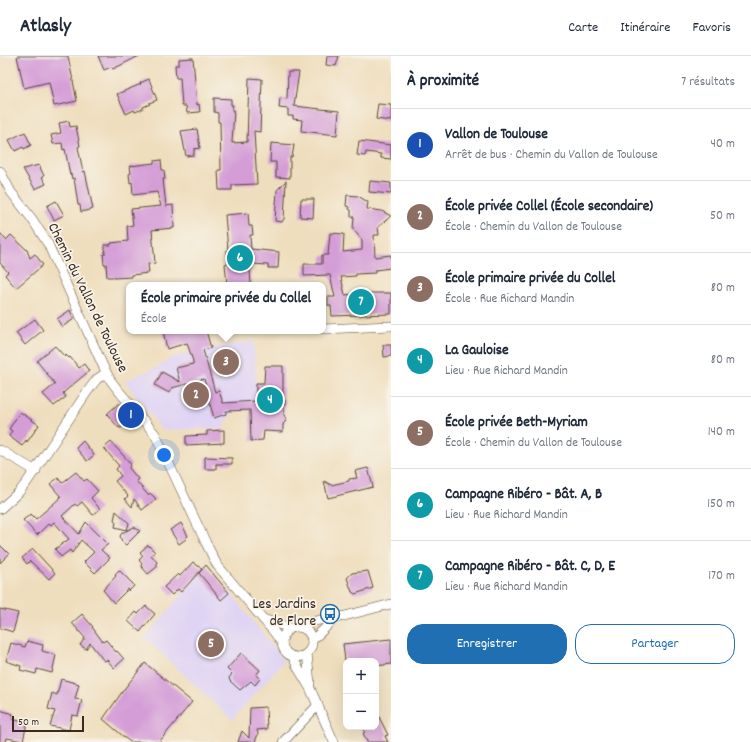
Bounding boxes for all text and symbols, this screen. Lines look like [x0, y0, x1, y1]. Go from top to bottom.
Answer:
text: Atlasly [20, 14, 71, 41]
text: Carte [568, 18, 598, 38]
text: Itinéraire [620, 18, 670, 38]
text: Favoris [692, 18, 731, 38]
text: À proximité [407, 70, 479, 94]
text: 7 résultats [681, 73, 735, 92]
text: Vallon de Toulouse [445, 124, 548, 146]
text: 1 [419, 135, 421, 154]
text: 40 m [711, 135, 735, 154]
text: Arrêt de bus · Chemin du Vallon de Toulouse [445, 146, 658, 165]
text: École privée Collel (École secondaire) [445, 196, 653, 218]
text: 2 [417, 207, 423, 226]
text: 50 m [710, 207, 735, 226]
text: École · Chemin du Vallon de Toulouse [445, 218, 622, 237]
street label: Chemin du Vallon de Toulouse [41, 219, 133, 377]
pin: 6 [227, 243, 253, 273]
text: École primaire privée du Collel [445, 268, 615, 290]
text: 3 [417, 279, 423, 298]
text: 80 m [711, 279, 735, 298]
popup [126, 282, 326, 334]
pin: 7 [348, 287, 374, 317]
text: École primaire privée du Collel [141, 288, 311, 310]
text: École · Rue Richard Mandin [445, 290, 574, 309]
text: École [141, 310, 167, 329]
text: La Gauloise [445, 340, 509, 362]
pin: 3 [213, 347, 239, 377]
text: 4 [417, 351, 423, 370]
text: 80 m [711, 351, 735, 370]
text: Lieu · Rue Richard Mandin [445, 362, 568, 381]
pin: 2 [183, 380, 209, 410]
pin: 4 [257, 385, 283, 415]
pin: 1 [118, 400, 144, 430]
text: École privée Beth-Myriam [445, 412, 588, 434]
text: 5 [417, 423, 423, 442]
text: 140 m [708, 423, 735, 442]
text: École · Chemin du Vallon de Toulouse [445, 434, 622, 453]
your location [154, 445, 174, 465]
text: Campagne Ribéro - Bât. A, B [445, 484, 602, 506]
text: 6 [417, 495, 423, 514]
text: 150 m [707, 495, 735, 514]
text: Lieu · Rue Richard Mandin [445, 506, 568, 525]
text: Campagne Ribéro - Bât. C, D, E [445, 556, 615, 578]
text: 7 [418, 567, 422, 586]
text: 170 m [708, 567, 735, 586]
text: Lieu · Rue Richard Mandin [445, 578, 568, 597]
place label: Les Jardins de Flore [252, 594, 316, 633]
bus stop icon: Les Jardins de Flore [319, 603, 341, 625]
button: Enregistrer [407, 624, 567, 664]
button: Partager [575, 624, 735, 664]
pin: 5 [198, 629, 224, 659]
map controls [343, 658, 379, 730]
button: + [343, 658, 379, 694]
button: − [343, 694, 379, 730]
scale bar [12, 714, 84, 733]
text: 50 m [18, 715, 39, 731]

